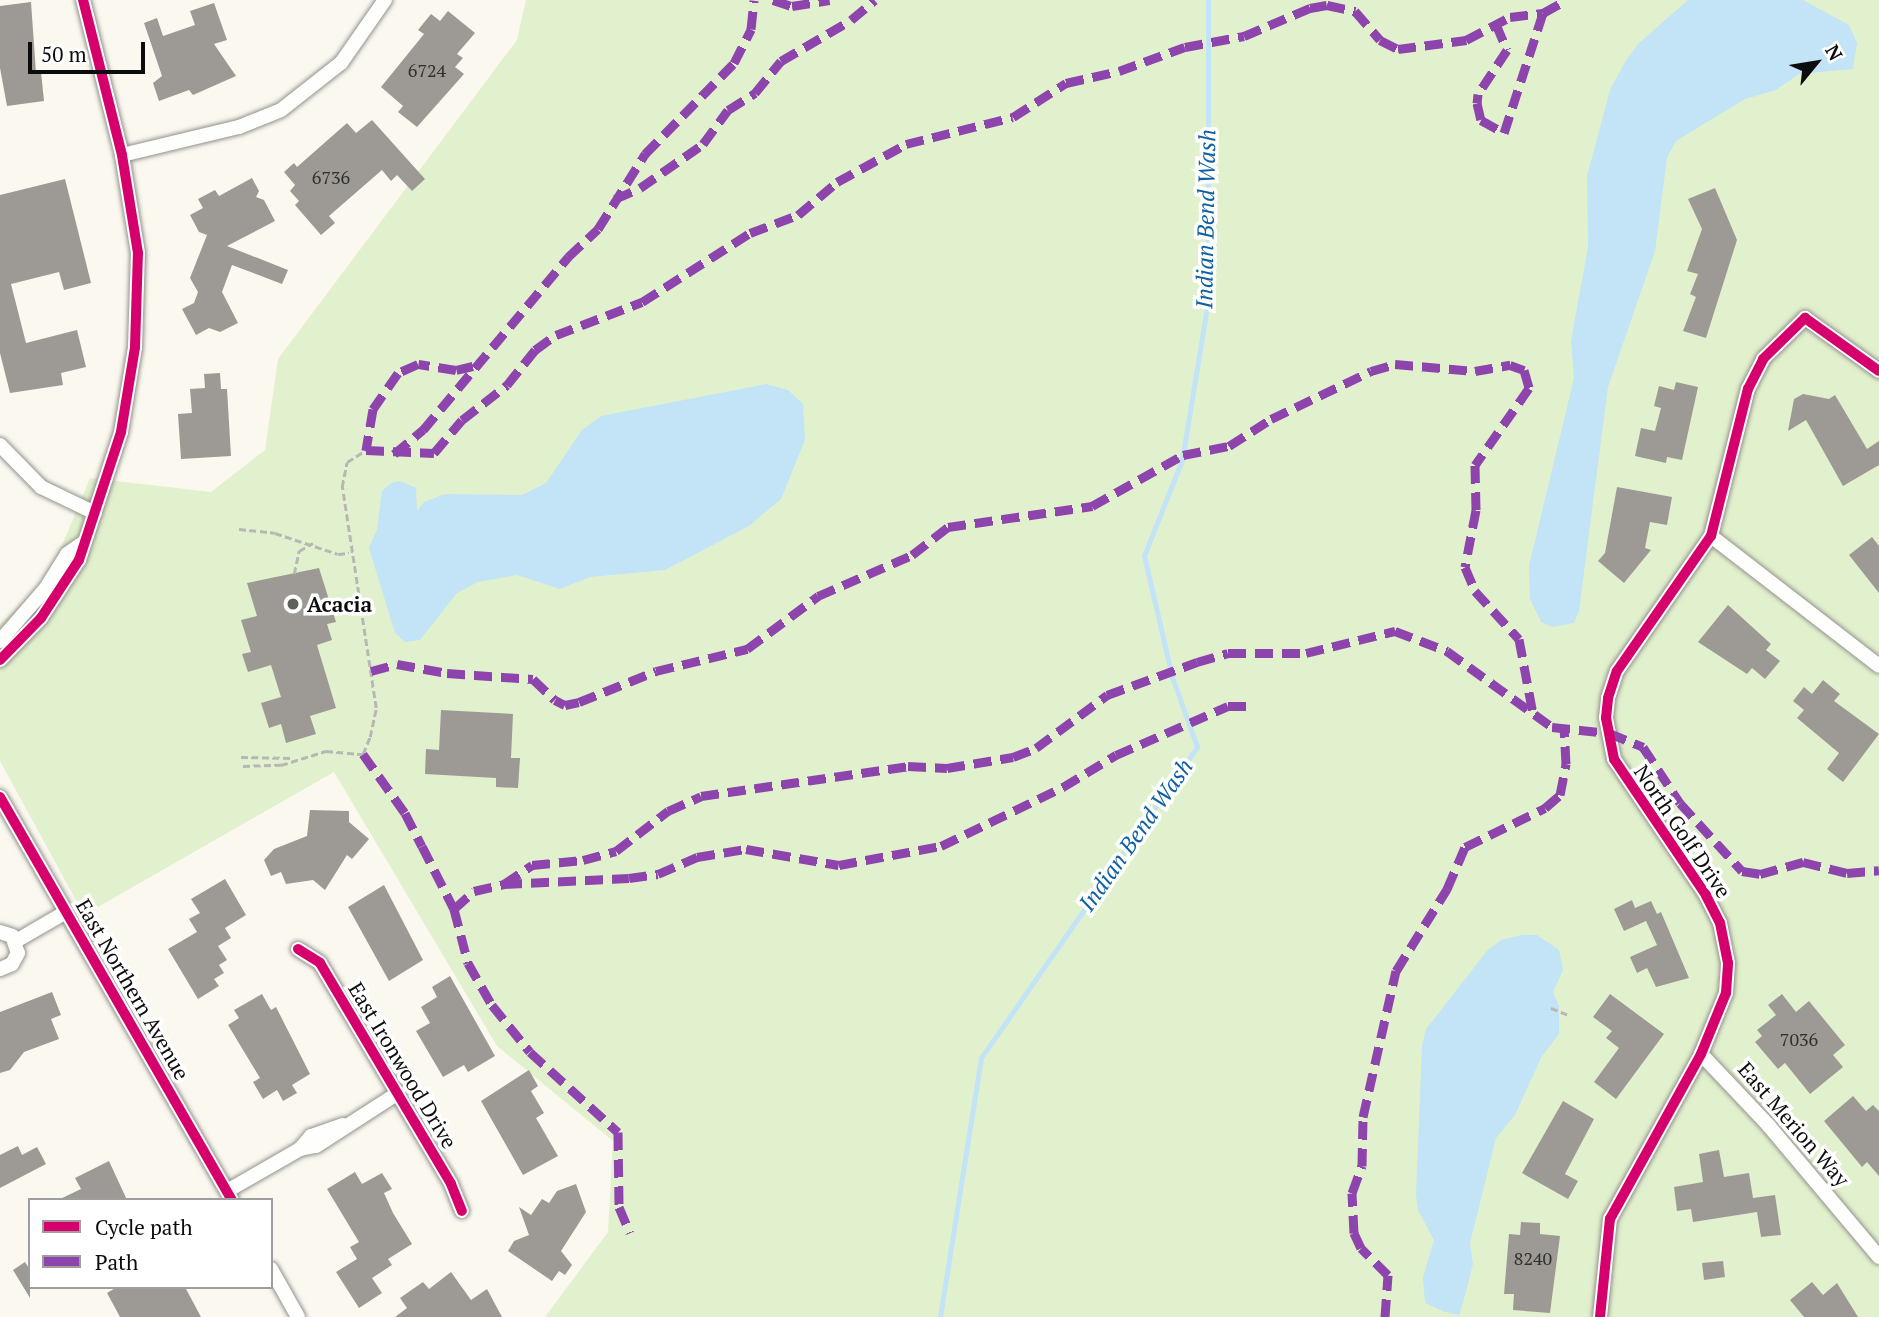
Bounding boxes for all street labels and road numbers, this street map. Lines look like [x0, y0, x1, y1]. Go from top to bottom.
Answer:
street label: North Golf Drive [1629, 760, 1737, 902]
street label: East Northern Avenue [71, 894, 195, 1084]
street label: East Ironwood Drive [343, 977, 463, 1153]
street label: East Merion Way [1733, 1057, 1855, 1191]

